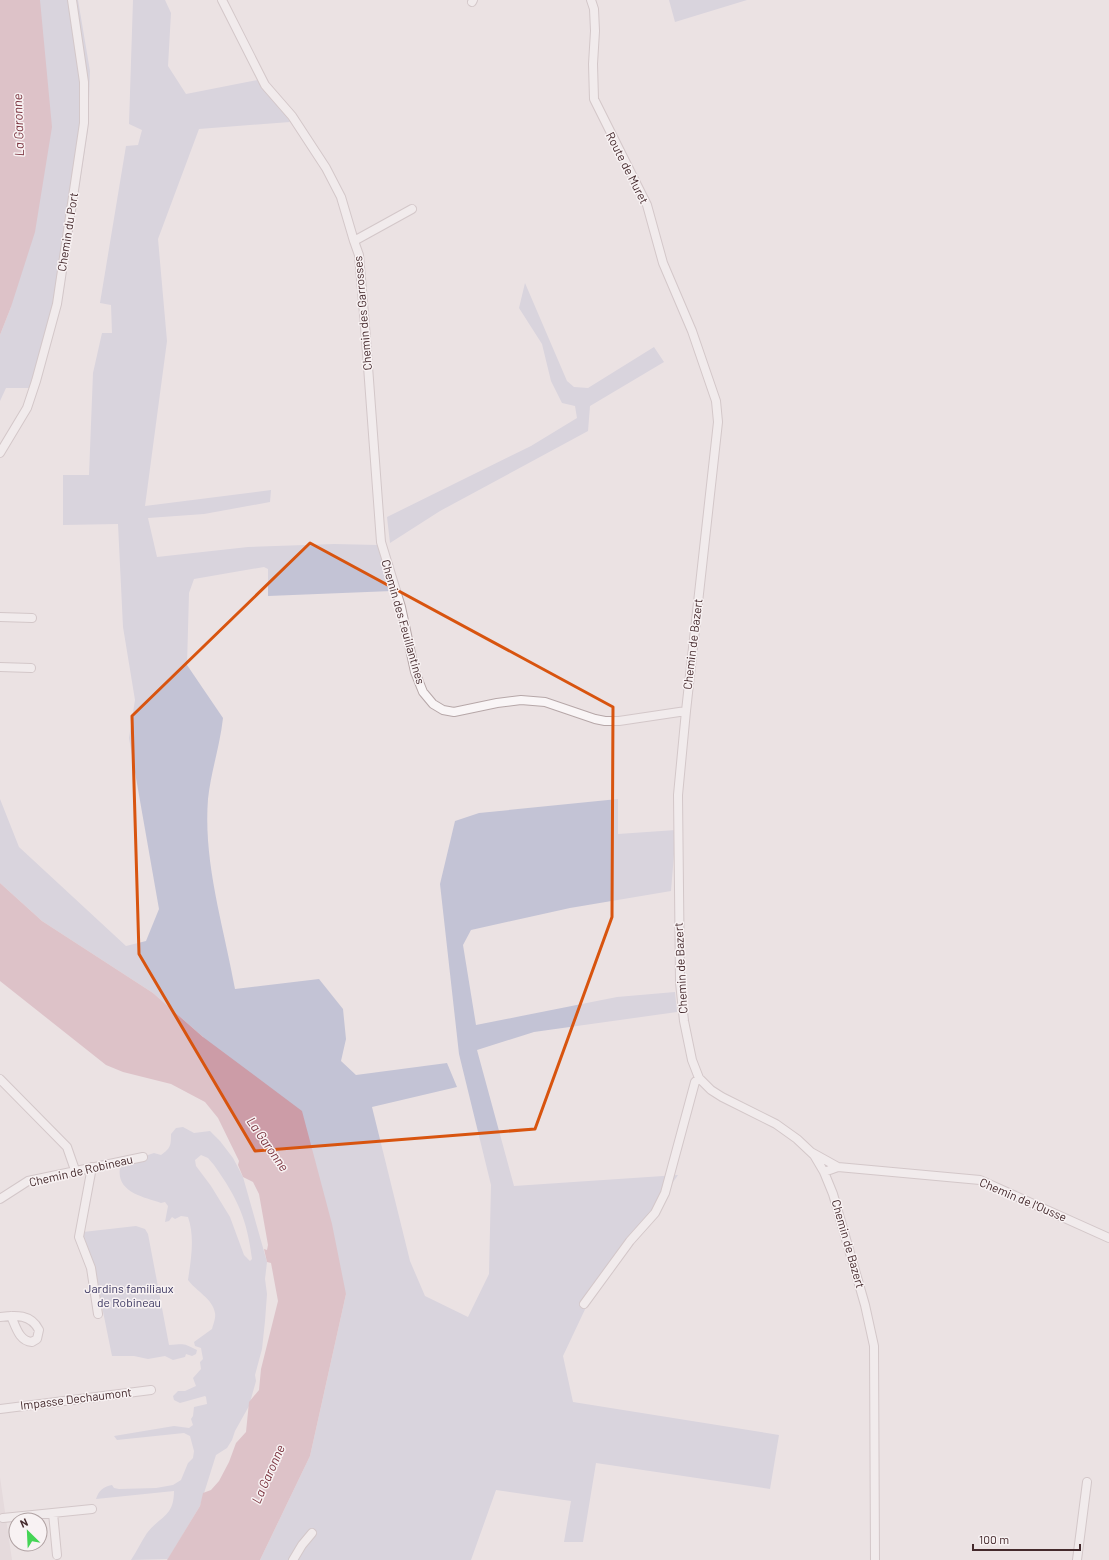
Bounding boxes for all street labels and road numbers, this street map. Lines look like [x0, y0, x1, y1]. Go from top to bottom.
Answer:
street label: Route de Muret [604, 129, 652, 206]
street label: Chemin du Port [54, 191, 80, 272]
street label: Chemin des Garrosses [350, 255, 374, 371]
street label: Chemin des Feuillantines [379, 558, 429, 686]
street label: Chemin de Bazert [679, 598, 705, 690]
street label: Chemin de Bazert [671, 922, 689, 1014]
street label: Chemin de Robineau [28, 1151, 134, 1189]
street label: Chemin de l'Ousse [978, 1174, 1069, 1224]
street label: Chemin de Bazert [830, 1198, 868, 1290]
street label: Impasse Dechaumont [19, 1384, 132, 1412]

